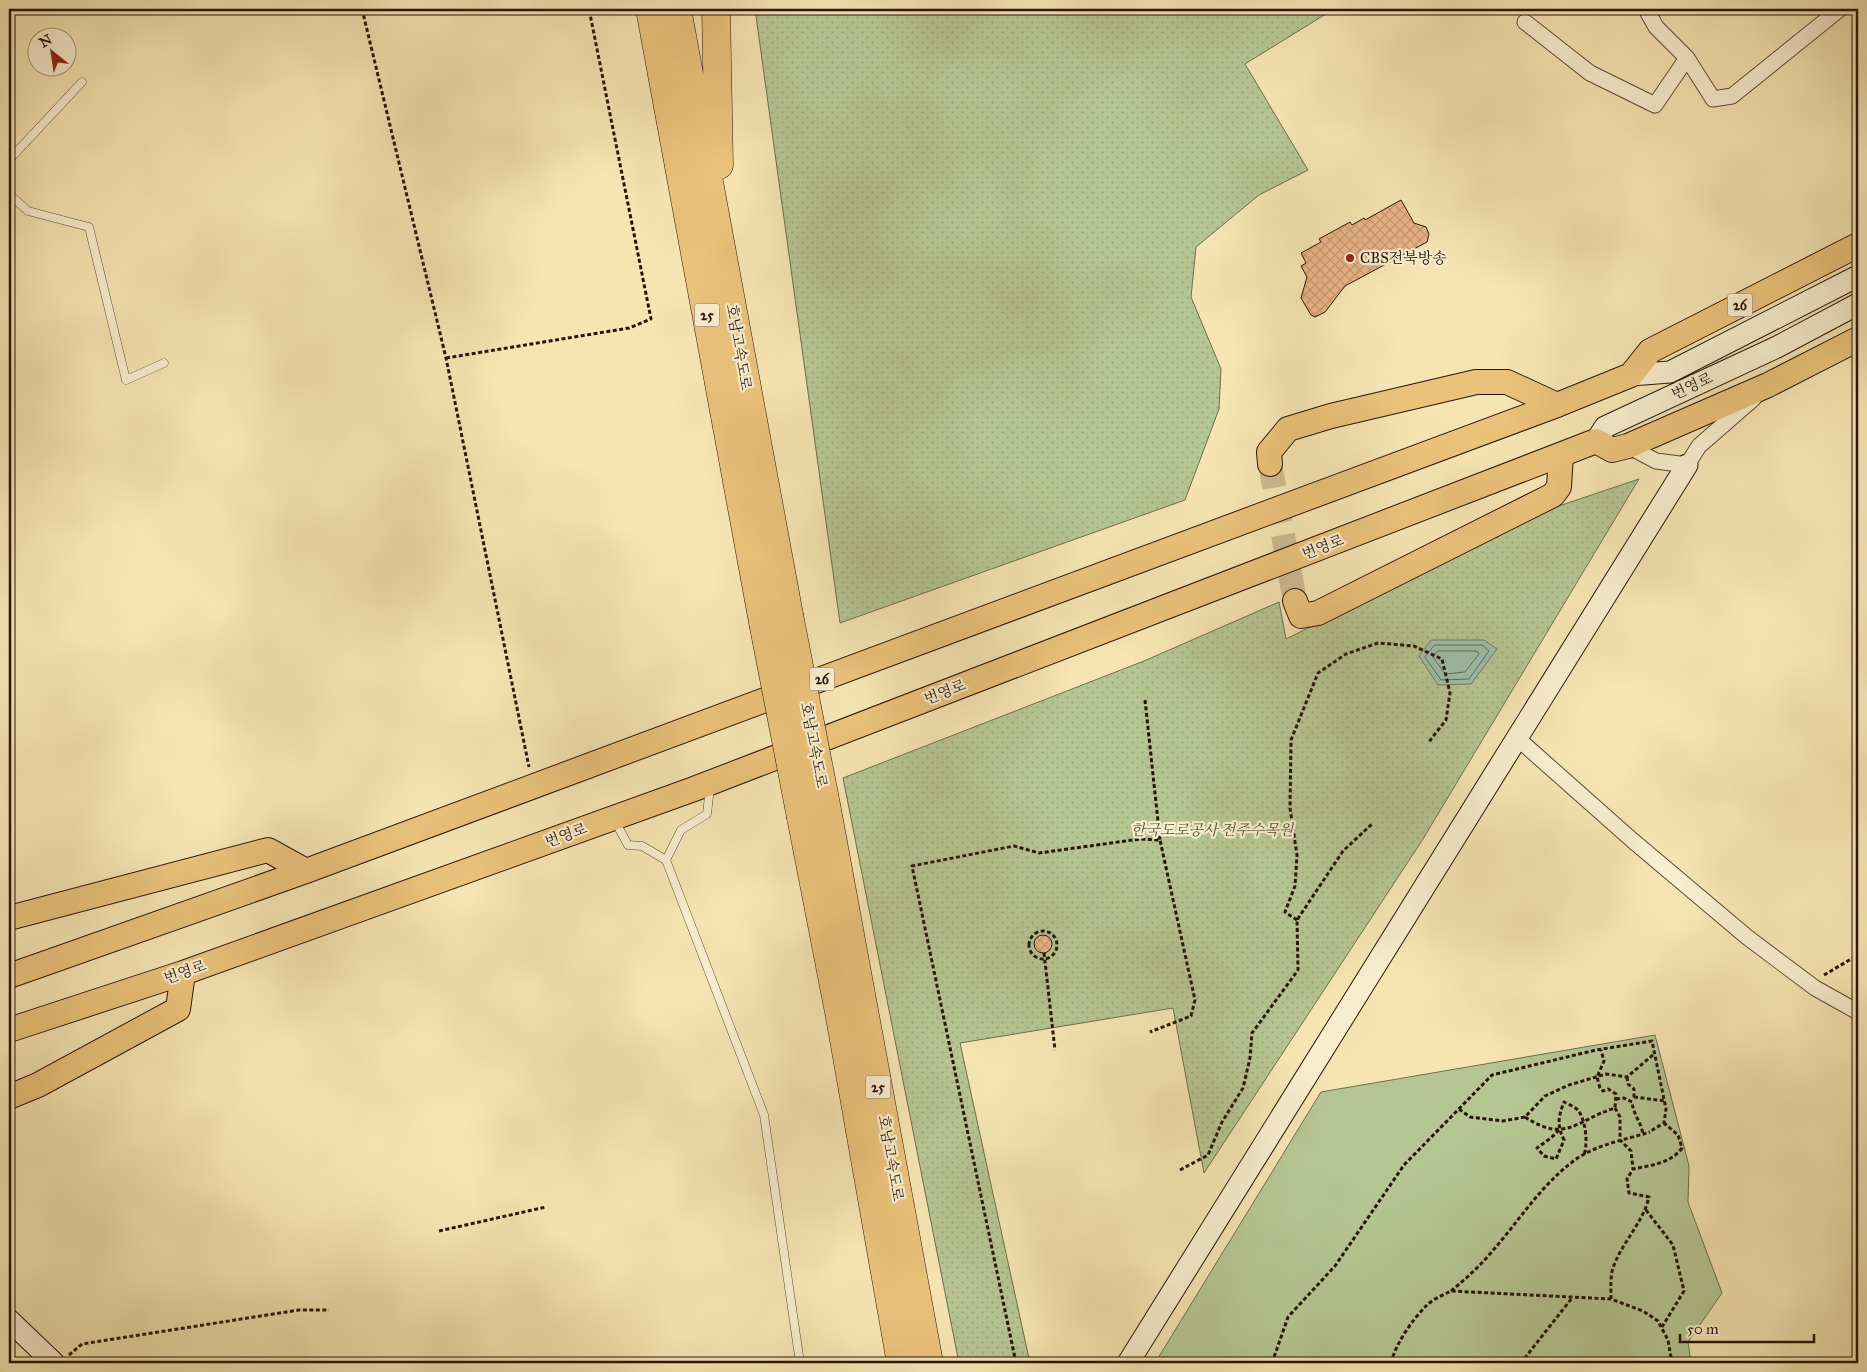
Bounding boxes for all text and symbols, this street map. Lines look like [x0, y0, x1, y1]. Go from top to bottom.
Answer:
north arrow [28, 28, 78, 78]
text: N [36, 31, 55, 52]
place label: CBS전북방송 [1360, 249, 1447, 267]
marker: CBS전북방송 [1344, 252, 1356, 264]
road number: 26 [1728, 294, 1752, 316]
street label: 호남고속도로 [723, 303, 755, 392]
road number: 25 [694, 304, 720, 326]
street label: 번영로 [1668, 368, 1716, 403]
street label: 번영로 [1299, 531, 1347, 563]
road number: 26 [810, 668, 834, 691]
street label: 번영로 [921, 676, 969, 708]
street label: 호남고속도로 [797, 701, 831, 790]
street label: 번영로 [542, 819, 590, 851]
park label: 한국도로공사 전주수목원 [1131, 821, 1295, 839]
street label: 번영로 [162, 956, 209, 988]
road number: 25 [866, 1076, 890, 1098]
street label: 호남고속도로 [875, 1114, 907, 1203]
scale bar [1680, 1312, 1813, 1344]
text: 50 m [1687, 1320, 1719, 1338]

